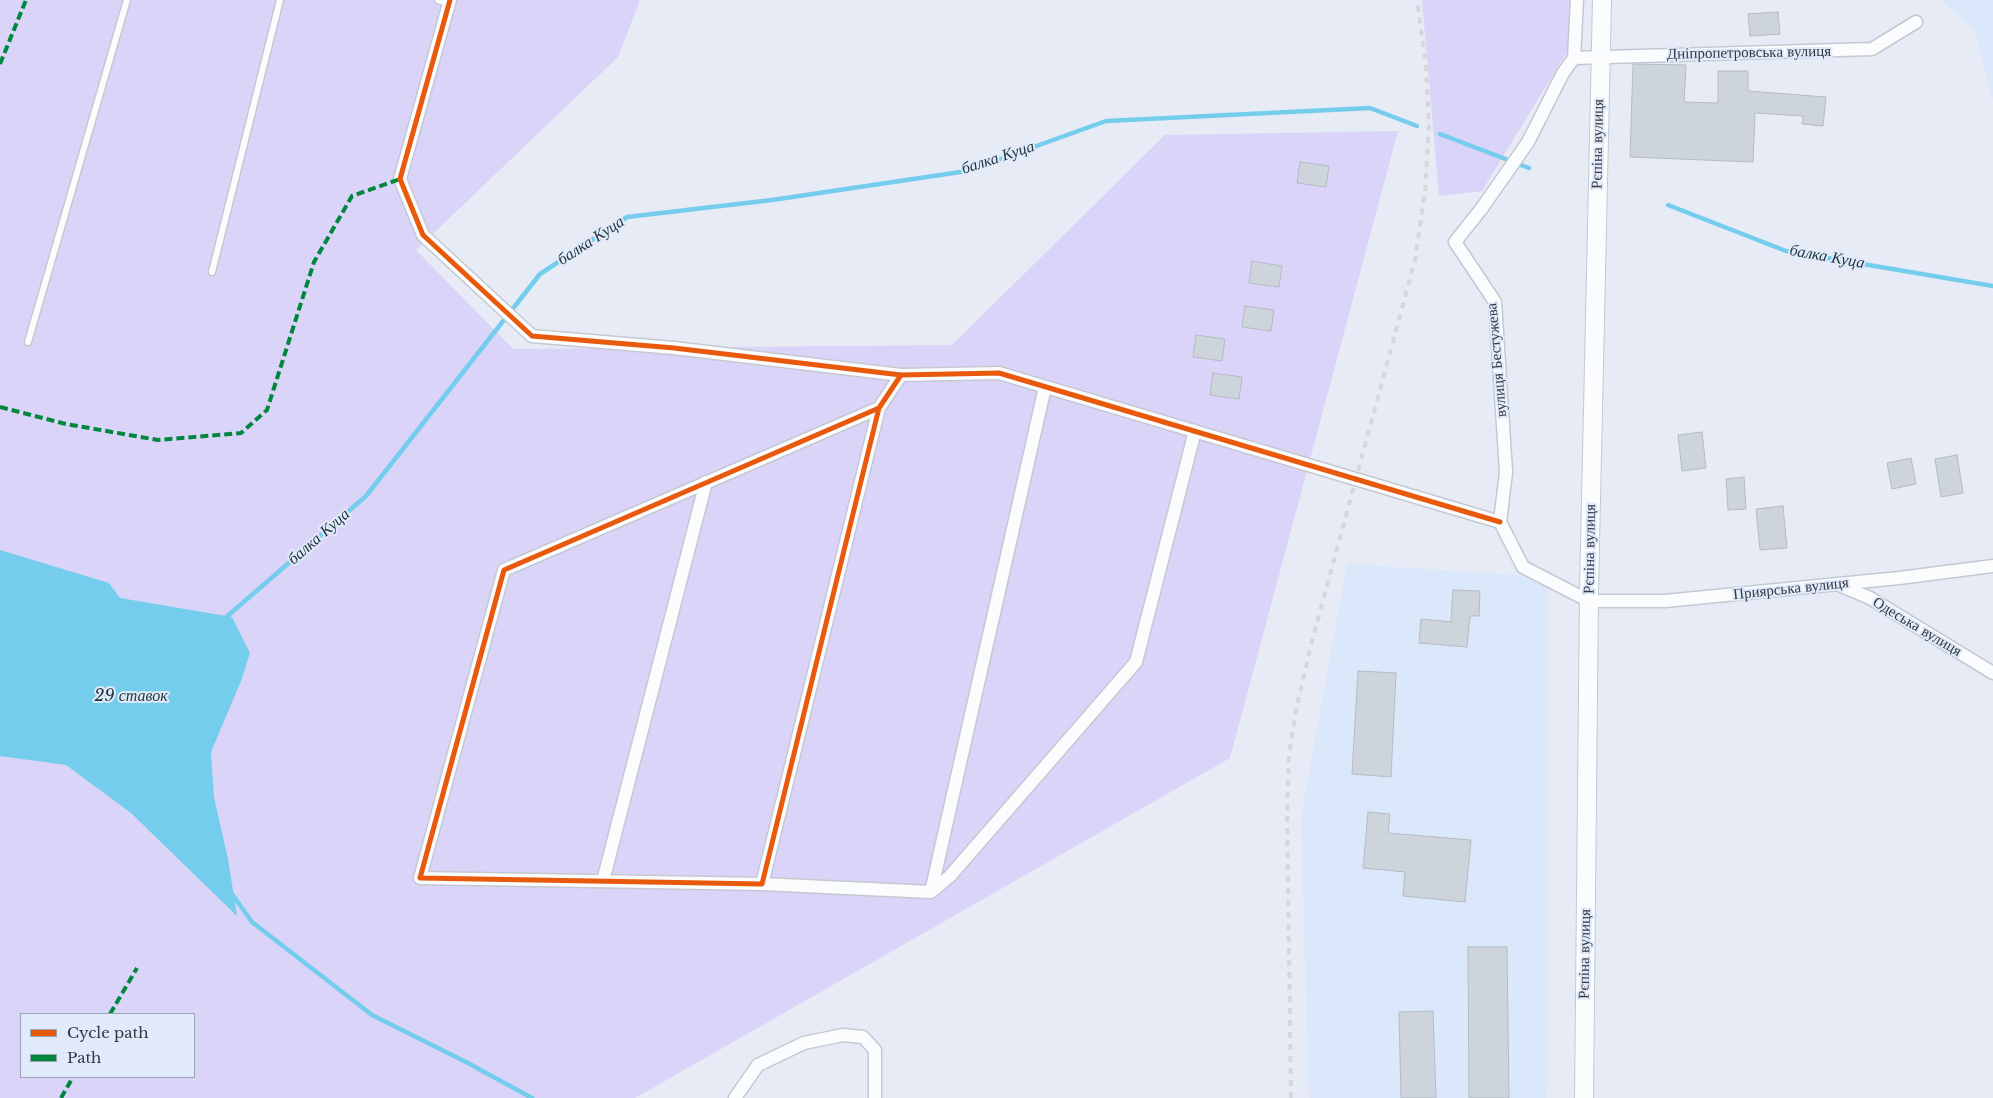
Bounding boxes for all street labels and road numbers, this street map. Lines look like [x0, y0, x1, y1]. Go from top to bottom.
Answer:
street label: Дніпропетровська вулиця [1667, 43, 1831, 63]
street label: Рєпіна вулиця [1588, 99, 1608, 189]
street label: вулиця Бестужева [1483, 302, 1511, 418]
street label: Рєпіна вулиця [1580, 504, 1600, 594]
street label: Приярська вулиця [1732, 574, 1850, 604]
street label: Одеська вулиця [1869, 593, 1965, 661]
street label: Рєпіна вулиця [1575, 909, 1595, 999]

